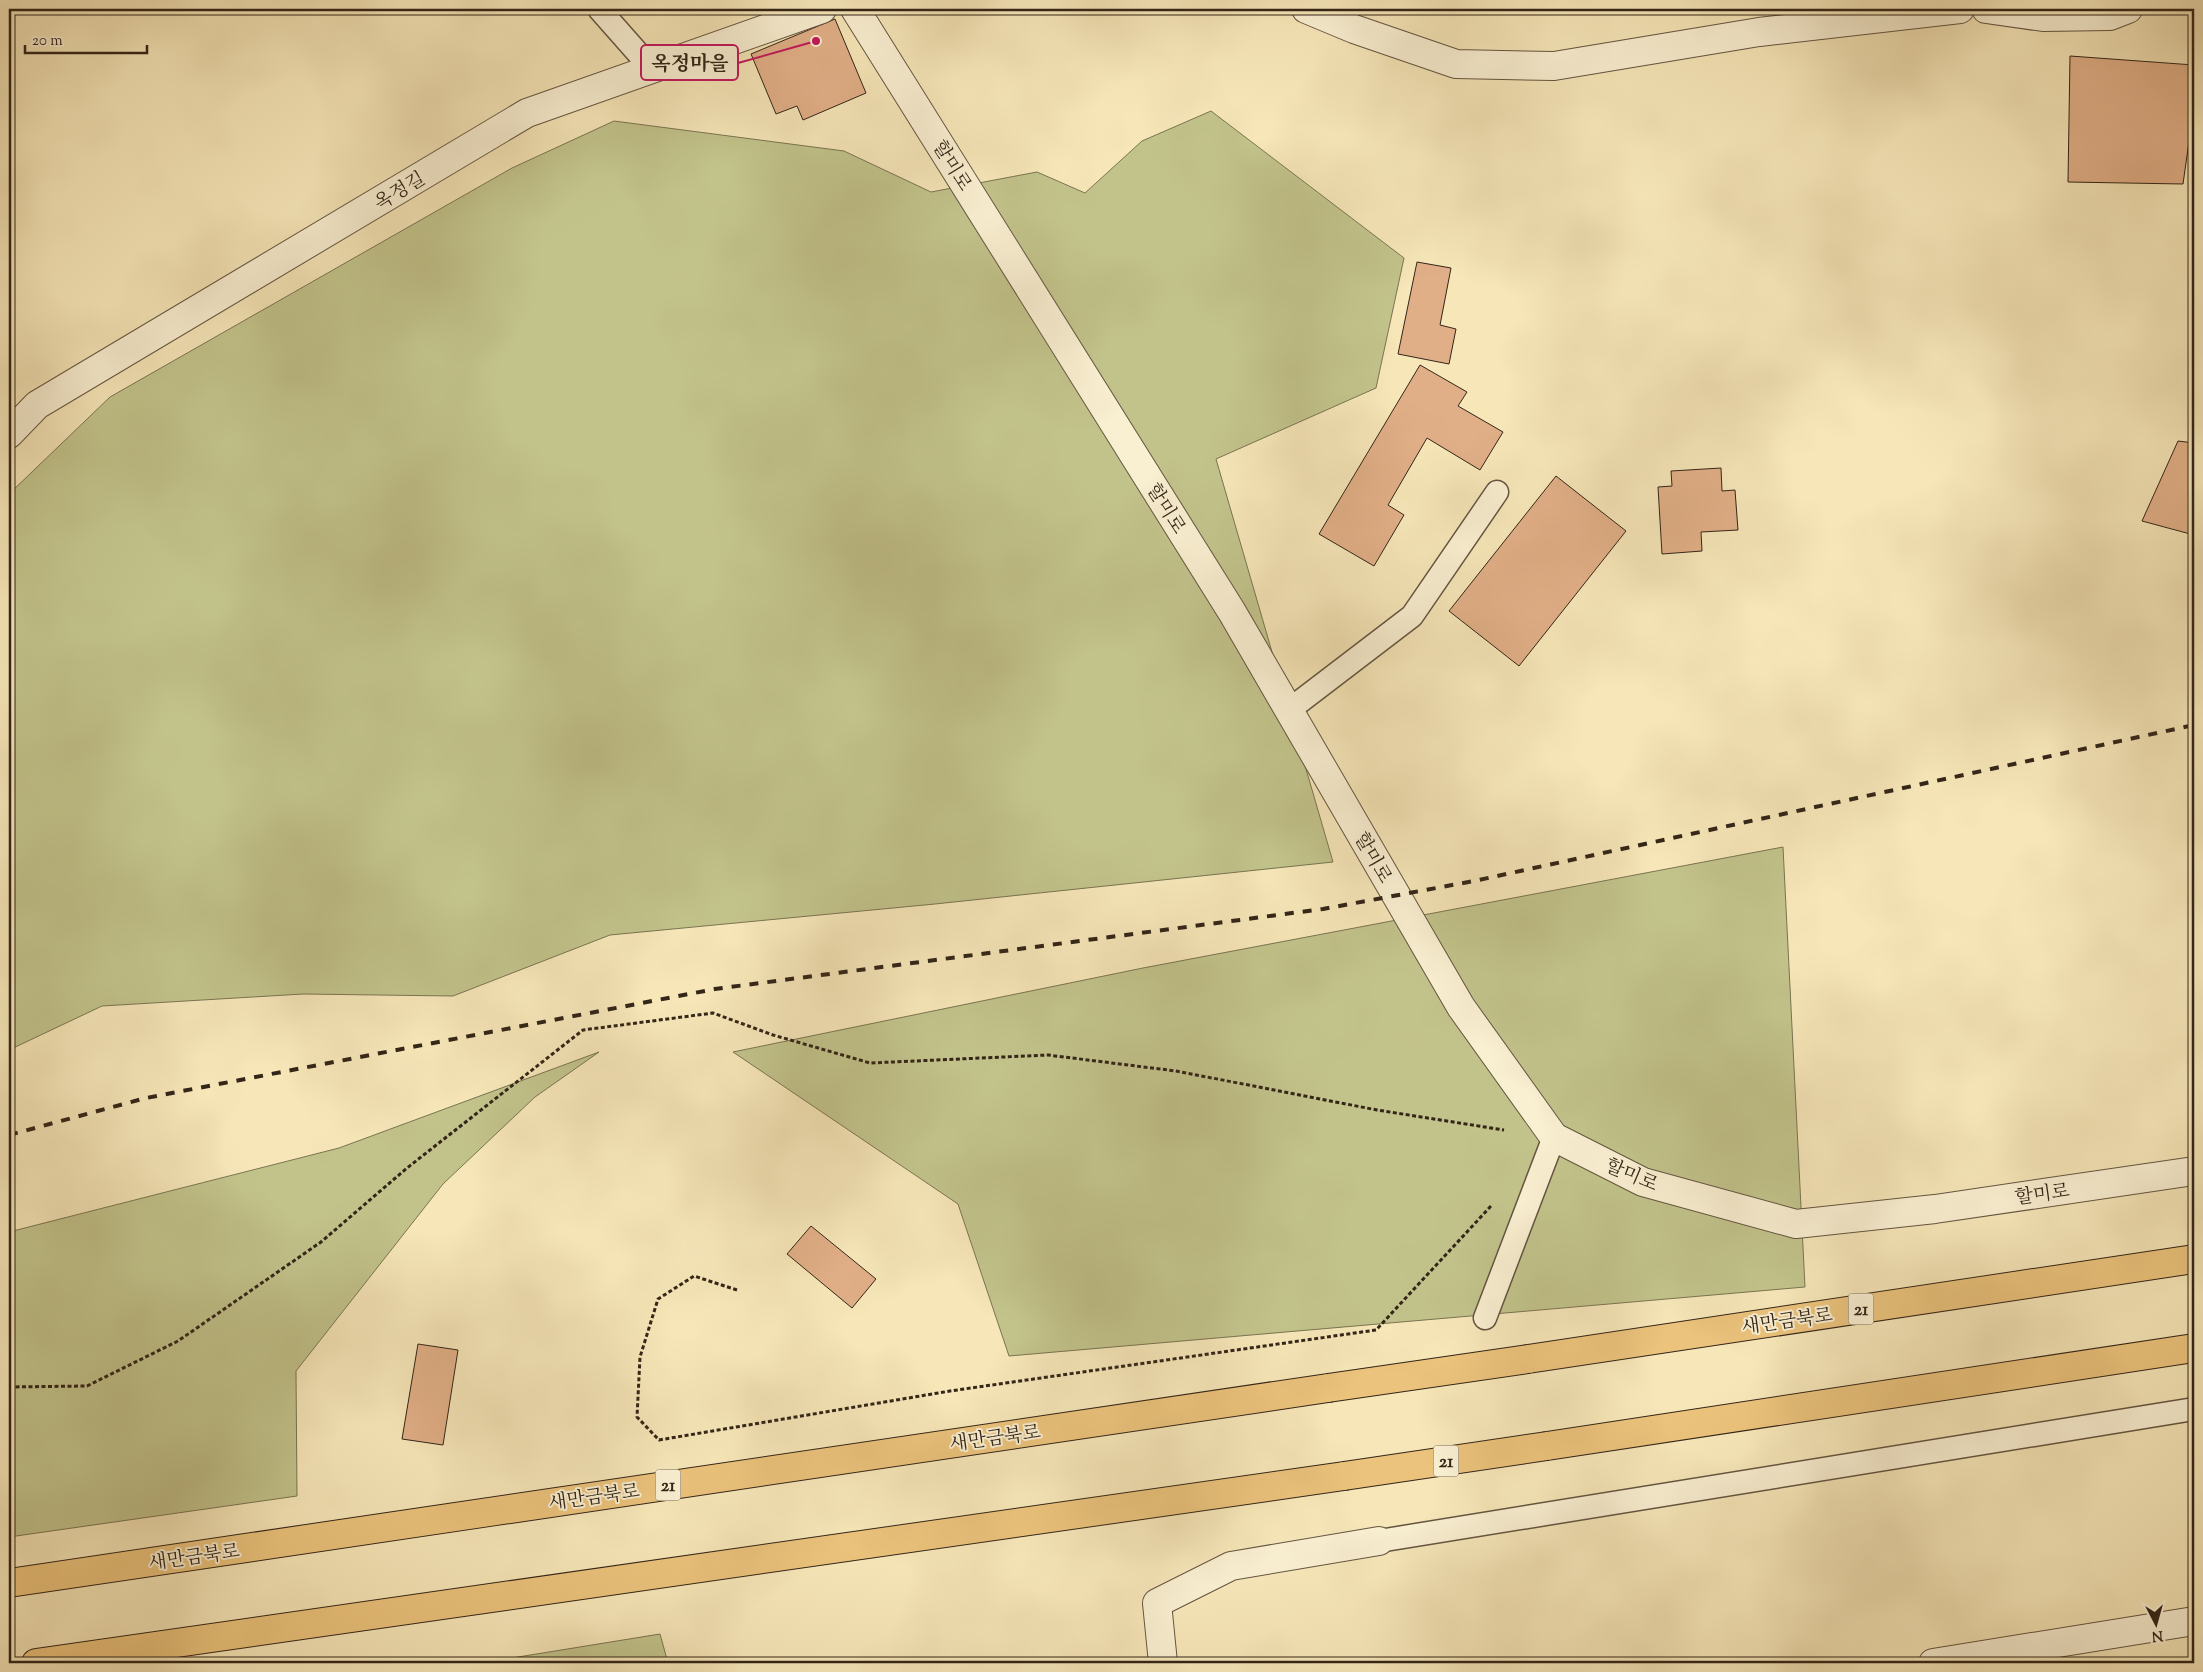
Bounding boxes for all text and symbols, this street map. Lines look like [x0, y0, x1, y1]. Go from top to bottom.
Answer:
scale bar [25, 22, 148, 54]
text: 20 m [32, 31, 63, 52]
callout: 옥정마을 [641, 45, 738, 80]
text: 옥정마을 [651, 51, 729, 80]
street label: 할미로 [925, 136, 977, 197]
street label: 옥정길 [370, 166, 431, 218]
street label: 할미로 [1139, 479, 1191, 540]
street label: 할미로 [1346, 828, 1397, 889]
street label: 할미로 [1600, 1153, 1662, 1199]
street label: 할미로 [2013, 1178, 2071, 1213]
road number: 21 [1848, 1294, 1874, 1325]
street label: 새만금북로 [1740, 1303, 1835, 1342]
street label: 새만금북로 [948, 1420, 1043, 1459]
road number: 21 [1434, 1445, 1458, 1476]
road number: 21 [656, 1470, 680, 1500]
street label: 새만금북로 [547, 1479, 642, 1518]
street label: 새만금북로 [147, 1539, 242, 1578]
north arrow [2130, 1600, 2180, 1650]
text: N [2151, 1624, 2164, 1645]

